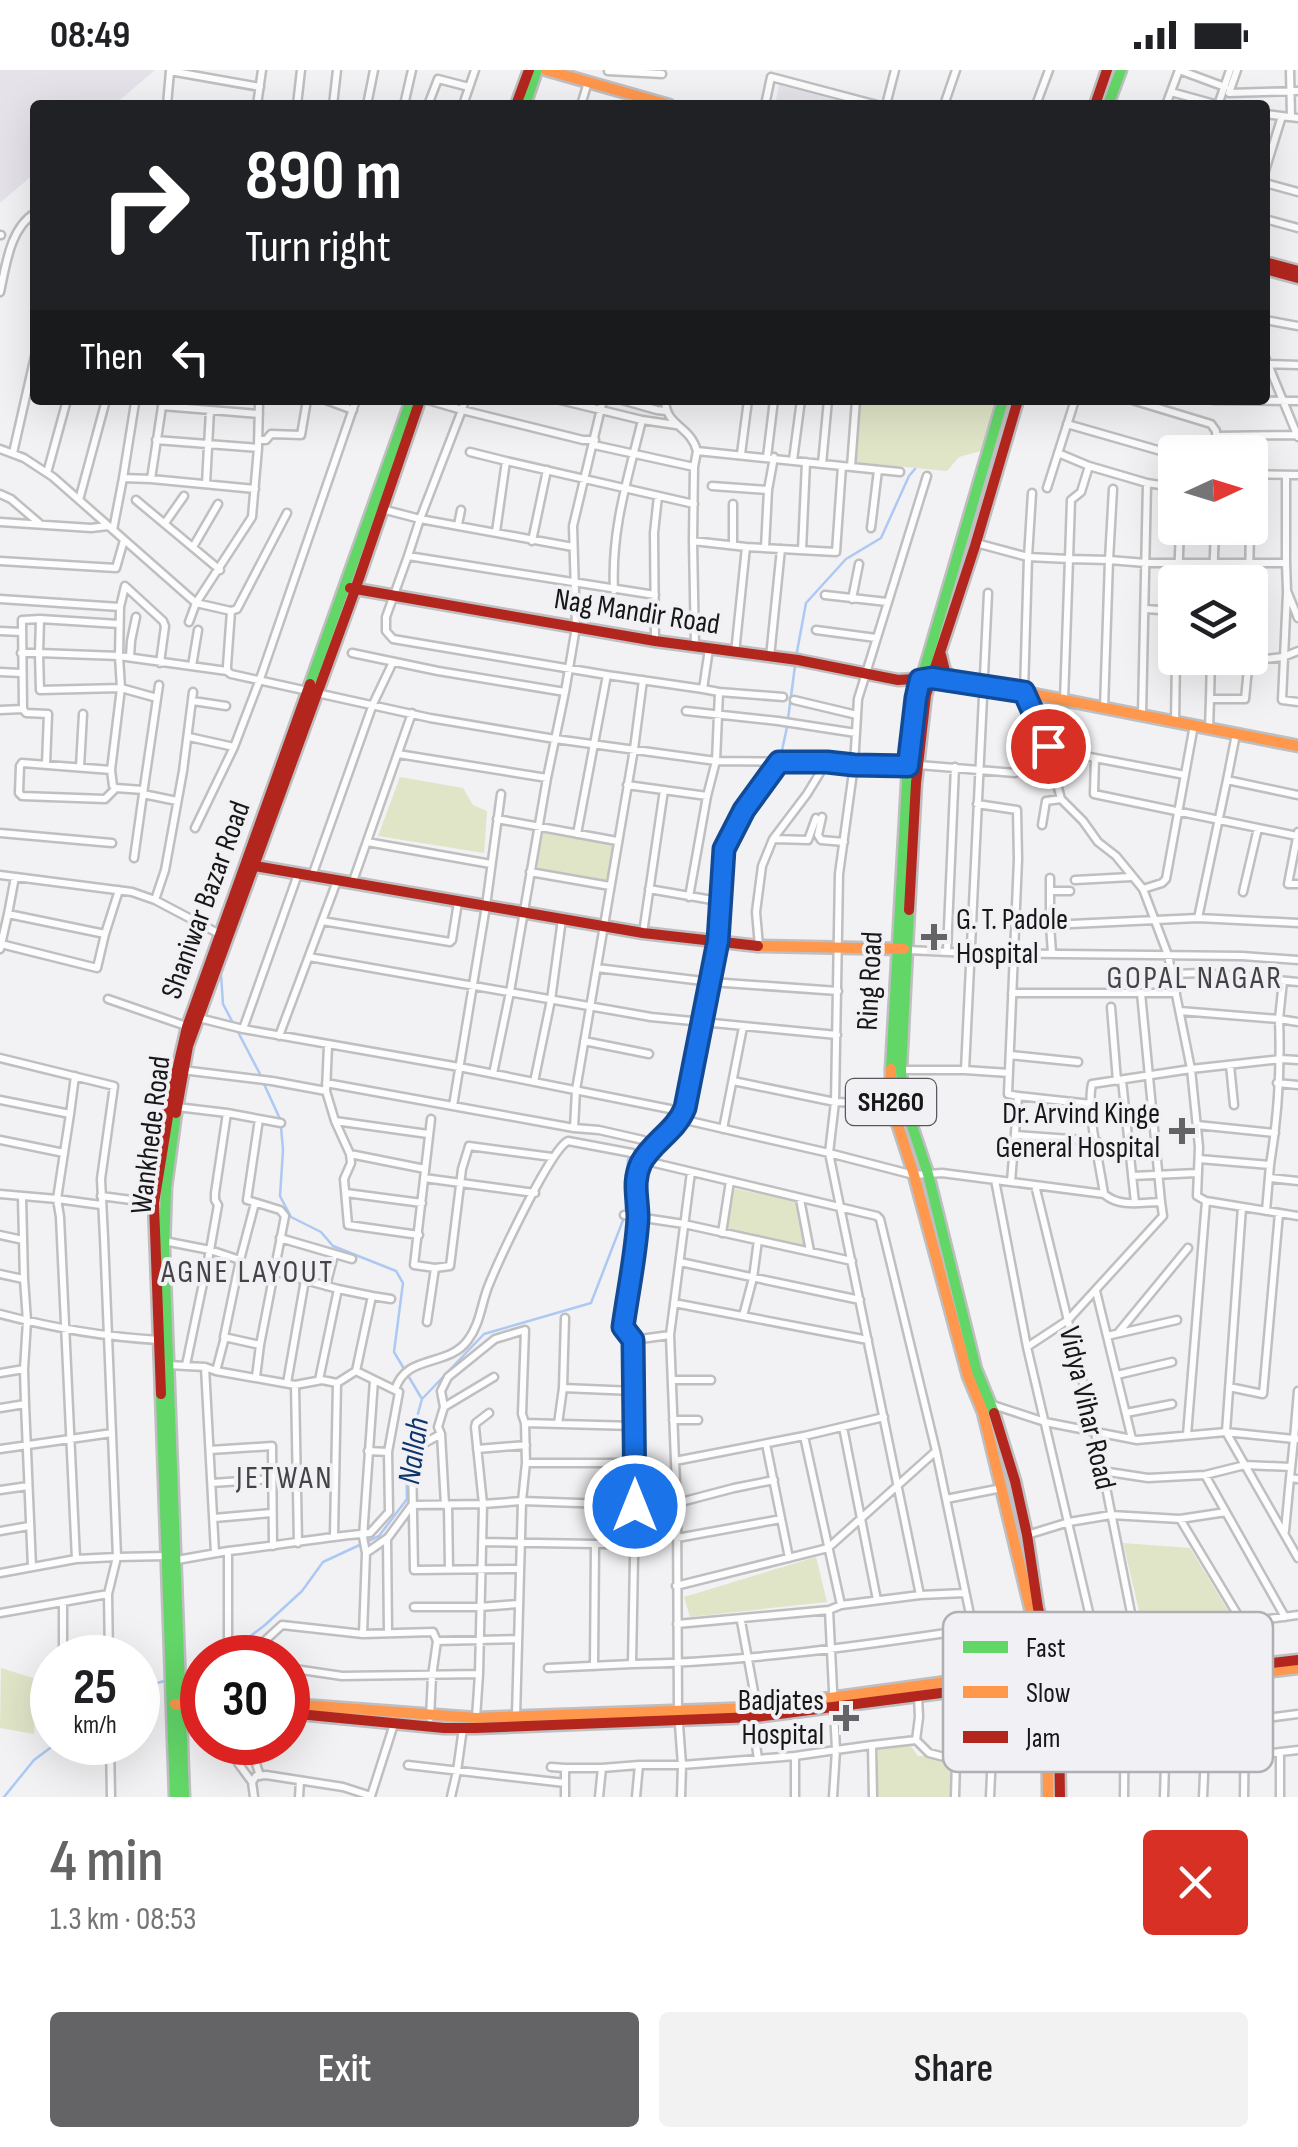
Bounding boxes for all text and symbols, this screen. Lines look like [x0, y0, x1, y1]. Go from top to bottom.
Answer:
text: 08:49 [50, 13, 130, 58]
text: 890 m [245, 135, 402, 219]
icon: right [80, 140, 210, 270]
text: Turn right [245, 220, 391, 275]
icon: left [163, 330, 218, 385]
text: Then [80, 335, 143, 380]
north arrow [1158, 435, 1268, 545]
map controls [1158, 435, 1268, 675]
button: layers [1158, 565, 1268, 675]
street label: Nag Mandir Road [552, 581, 722, 643]
pin [1006, 704, 1091, 789]
icon: arrive [1021, 719, 1076, 774]
street label: Shaniwar Bazar Road [154, 796, 258, 1004]
place label: G. T. Padole Hospital [956, 902, 1068, 972]
marker: G. T. Padole Hospital [921, 924, 947, 950]
street label: Ring Road [849, 931, 891, 1031]
district label: GOPAL NAGAR [1107, 959, 1283, 998]
street label: Wankhede Road [123, 1054, 179, 1216]
road number: SH260 [846, 1079, 936, 1125]
place label: Dr. Arvind Kinge General Hospital [995, 1096, 1160, 1166]
marker: Dr. Arvind Kinge General Hospital [1169, 1118, 1195, 1144]
district label: AGNE LAYOUT [160, 1253, 335, 1292]
street label: Vidya Vihar Road [1051, 1323, 1123, 1493]
water label: Nallah [390, 1415, 438, 1487]
position arrow [583, 1454, 687, 1558]
district label: JETWAN [235, 1459, 334, 1498]
legend [943, 1612, 1273, 1772]
text: Fast [1026, 1632, 1065, 1665]
speed limit sign: 30 [180, 1635, 310, 1765]
text: 25 [73, 1658, 117, 1718]
text: Slow [1026, 1677, 1071, 1710]
place label: Badjates Hospital [738, 1683, 824, 1753]
marker: Badjates Hospital [833, 1705, 859, 1731]
text: km/h [73, 1710, 117, 1741]
text: Jam [1025, 1722, 1061, 1755]
text: 4 min [50, 1826, 163, 1898]
button: close [1143, 1830, 1248, 1935]
text: 1.3 km · 08:53 [50, 1900, 197, 1939]
button: Exit [50, 2012, 639, 2127]
button: Share [659, 2012, 1248, 2127]

